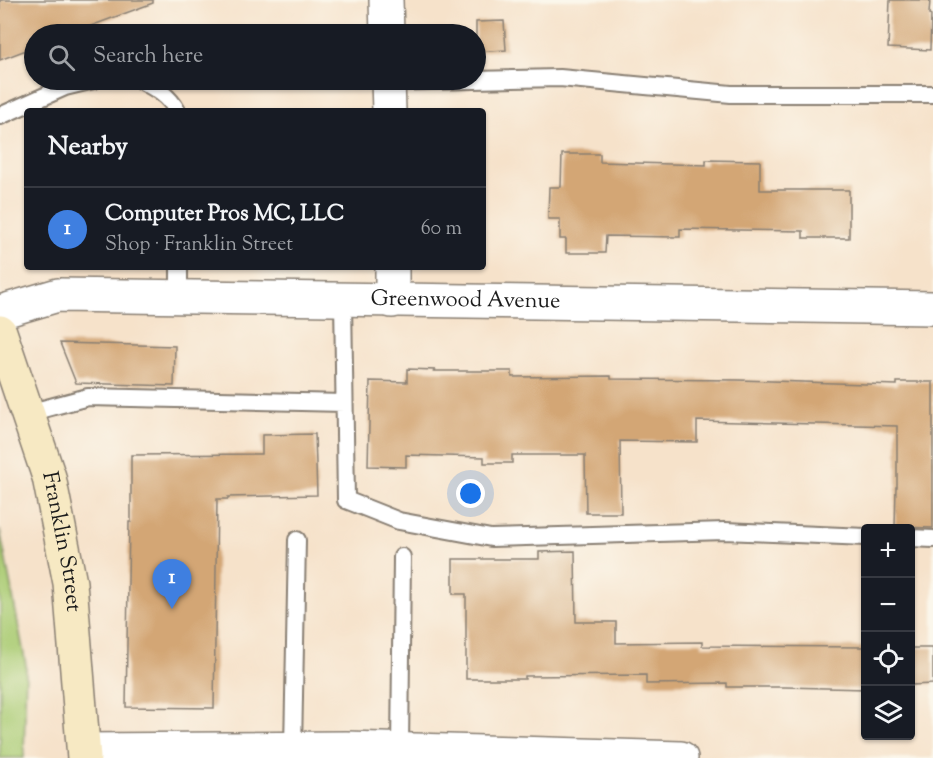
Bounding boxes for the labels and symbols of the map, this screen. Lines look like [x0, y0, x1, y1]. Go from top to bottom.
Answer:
street label: Greenwood Avenue [370, 284, 561, 318]
street label: Franklin Street [32, 469, 88, 614]
your location [456, 479, 485, 508]
pin: 1 [152, 560, 192, 609]

